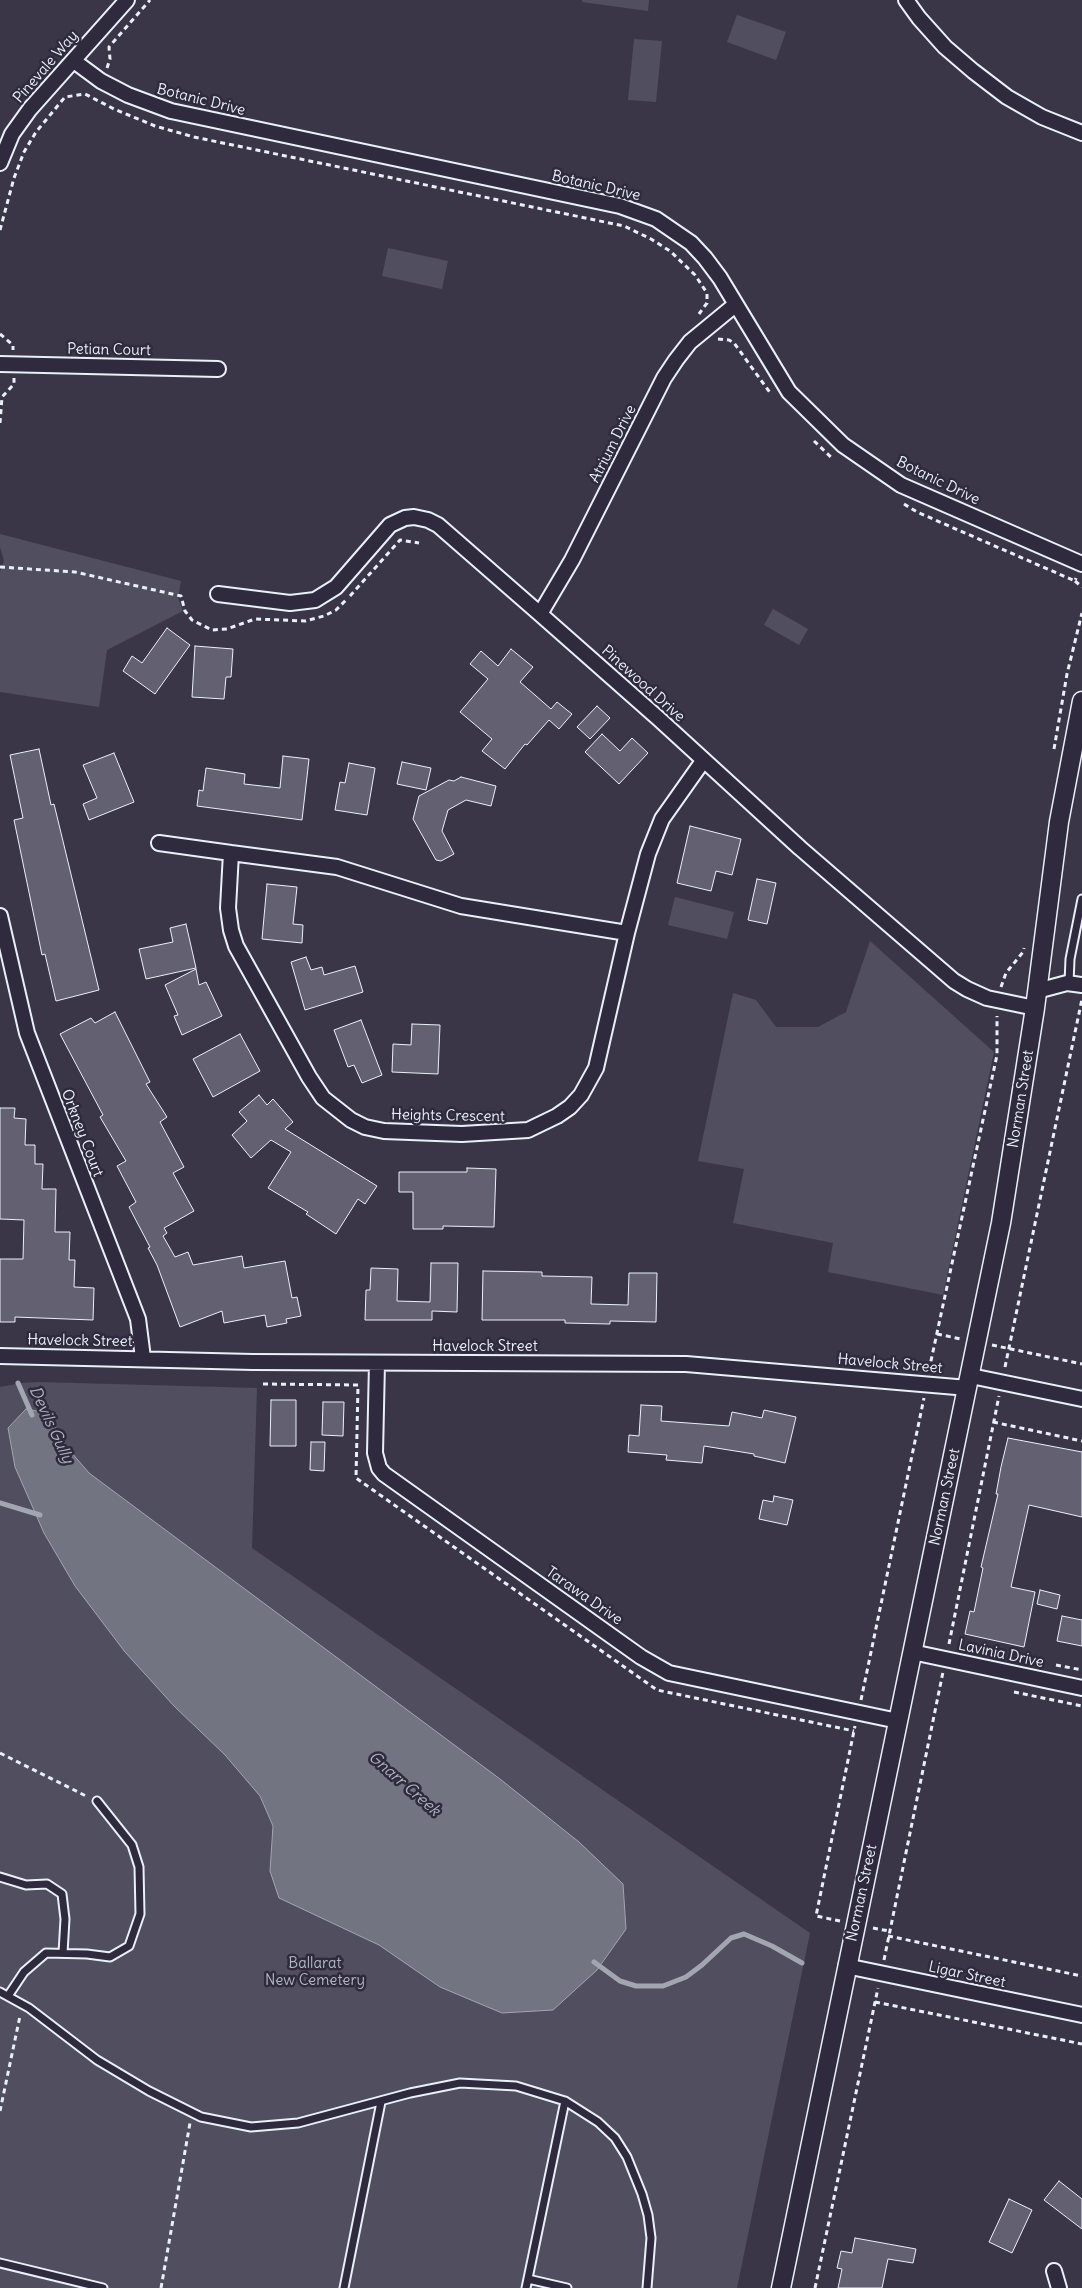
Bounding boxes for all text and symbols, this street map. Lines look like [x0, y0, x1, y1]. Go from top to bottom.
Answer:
street label: Pinevale Way [10, 27, 82, 107]
street label: Botanic Drive [155, 80, 247, 120]
street label: Botanic Drive [550, 167, 642, 205]
street label: Petian Court [67, 340, 151, 360]
street label: Atrium Drive [586, 402, 640, 486]
street label: Botanic Drive [893, 453, 983, 509]
street label: Pinewood Drive [598, 642, 688, 726]
street label: Norman Street [1004, 1049, 1038, 1149]
street label: Orkney Court [57, 1087, 107, 1179]
street label: Heights Crescent [391, 1106, 505, 1126]
street label: Havelock Street [27, 1331, 133, 1351]
street label: Havelock Street [432, 1338, 538, 1356]
street label: Havelock Street [837, 1350, 943, 1378]
water label: Devils Gully [25, 1383, 77, 1467]
street label: Norman Street [926, 1447, 964, 1547]
street label: Tarawa Drive [542, 1563, 626, 1629]
street label: Lavinia Drive [957, 1636, 1045, 1672]
water label: Gnarr Creek [364, 1748, 444, 1820]
street label: Norman Street [843, 1843, 881, 1943]
park label: Ballarat New Cemetery [265, 1955, 365, 1990]
street label: Ligar Street [927, 1958, 1007, 1992]

